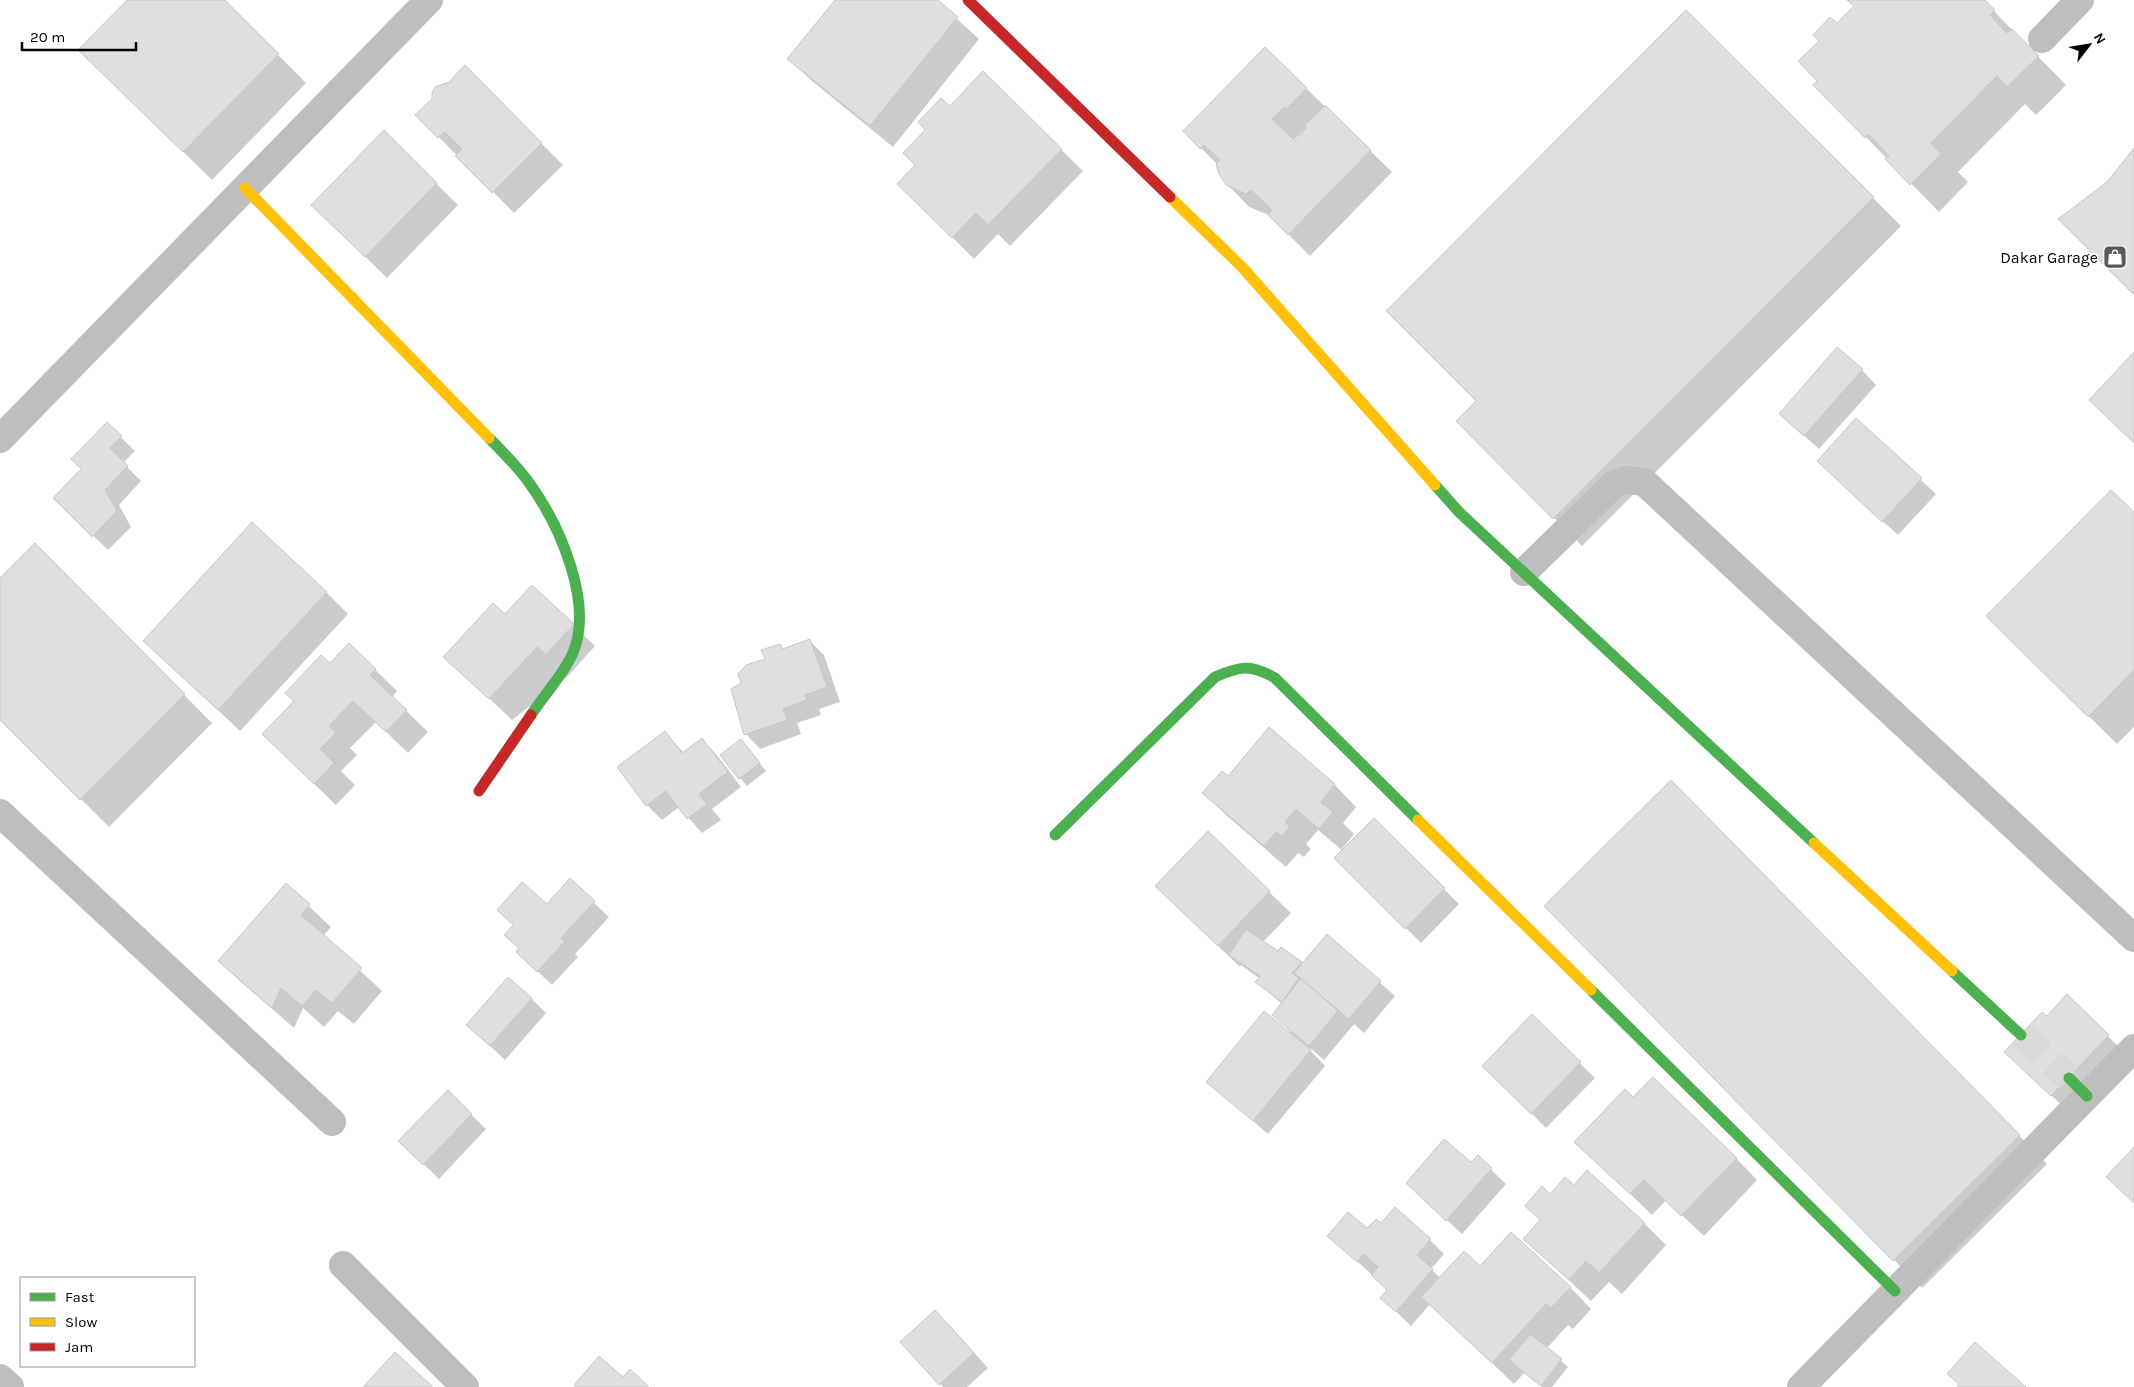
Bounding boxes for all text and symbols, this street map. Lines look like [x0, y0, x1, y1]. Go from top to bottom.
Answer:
scale bar [22, 20, 136, 52]
north arrow [2064, 20, 2114, 70]
text: 20 m [30, 28, 65, 46]
text: N [2090, 30, 2110, 47]
shop icon: Dakar Garage [2102, 244, 2128, 270]
place label: Dakar Garage [2000, 248, 2098, 267]
legend [20, 1277, 195, 1367]
text: Fast [65, 1288, 95, 1306]
text: Slow [65, 1313, 97, 1331]
text: Jam [65, 1338, 93, 1356]

